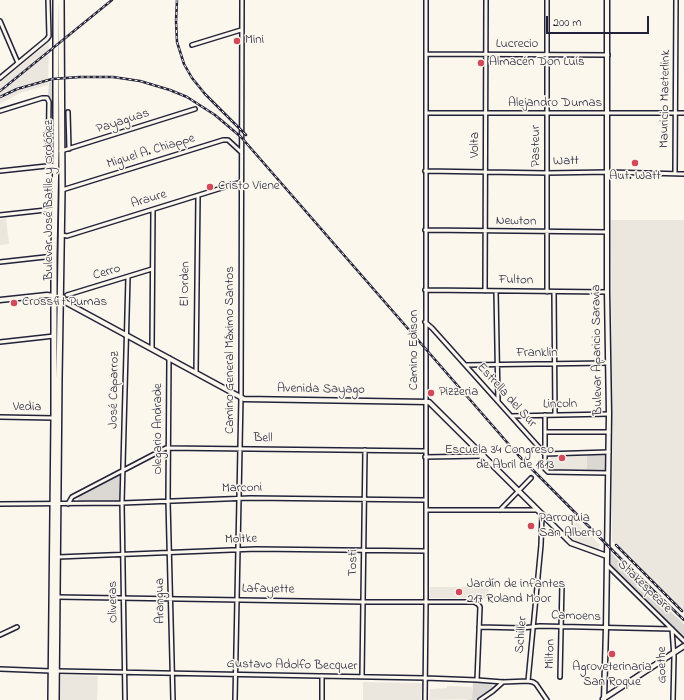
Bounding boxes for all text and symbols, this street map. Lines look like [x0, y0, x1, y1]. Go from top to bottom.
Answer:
scale bar [548, 8, 651, 34]
text: 200 m [553, 14, 582, 32]
place label: Mini [245, 33, 264, 49]
marker: Mini [232, 36, 242, 46]
street label: Lucrecio [496, 37, 538, 53]
street label: Mauricio Maeterlink [657, 50, 675, 148]
place label: Almacén Don Luís [489, 55, 585, 71]
marker: Almacén Don Luís [476, 58, 486, 68]
street label: Alejandro Dumas [508, 96, 602, 112]
street label: Payaguas [94, 106, 152, 138]
street label: Bulevar José Batlle y Ordóñez [42, 120, 58, 280]
street label: Pasteur [529, 125, 545, 167]
street label: Miguel A. Chiappe [105, 131, 197, 173]
street label: Volta [468, 132, 484, 158]
street label: Watt [553, 154, 579, 170]
marker: Aut. Watt [630, 158, 640, 168]
place label: Aut. Watt [609, 169, 661, 185]
place label: Cristo Viene [218, 179, 280, 195]
marker: Cristo Viene [205, 182, 215, 192]
street label: Araure [129, 187, 169, 213]
street label: Newton [496, 214, 536, 230]
street label: Cerro [91, 261, 123, 285]
street label: El Orden [178, 261, 194, 307]
street label: Camino General Máximo Santos [223, 266, 239, 434]
street label: Fulton [499, 273, 533, 289]
street label: Bulevar Aparicio Saravia [589, 284, 607, 416]
place label: Crossfit Pumas [22, 295, 107, 311]
marker: Crossfit Pumas [9, 298, 19, 308]
street label: Camino Edison [407, 310, 423, 390]
street label: Franklin [516, 346, 558, 362]
street label: José Caparroz [107, 351, 123, 429]
street label: Estrella del Sur [473, 360, 539, 432]
street label: Avenida Sayago [277, 381, 365, 399]
street label: Olegario Andrade [151, 383, 167, 475]
place label: Pizzeria [439, 385, 478, 401]
marker: Pizzeria [426, 388, 436, 398]
street label: Lincoln [543, 397, 577, 413]
street label: Vedia [13, 400, 41, 416]
street label: Bell [253, 431, 273, 447]
place label: Escuela 34 Congreso de Abril de 1813 [445, 443, 554, 474]
marker: Escuela 34 Congreso de Abril de 1813 [557, 453, 567, 463]
street label: Marconi [222, 481, 262, 497]
place label: Parroquia San Alberto [539, 511, 602, 542]
marker: Parroquia San Alberto [526, 521, 536, 531]
street label: Moltke [225, 532, 257, 548]
street label: Tosti [346, 549, 362, 577]
street label: Shakespeare [614, 557, 674, 617]
place label: Jardín de infantes 217 Roland Moor [467, 577, 565, 608]
street label: Arangua [153, 578, 169, 624]
street label: Oliveras [106, 581, 122, 623]
street label: Lafayette [242, 582, 294, 598]
marker: Jardín de infantes 217 Roland Moor [454, 587, 464, 597]
street label: Camoens [551, 608, 601, 626]
street label: Schiller [513, 616, 531, 654]
street label: Milton [543, 639, 559, 669]
street label: Goethe [655, 646, 671, 684]
marker: Agroveterinaria San Roque [607, 649, 617, 659]
street label: Gustavo Adolfo Becquer [227, 657, 357, 675]
place label: Agroveterinaria San Roque [572, 660, 652, 691]

